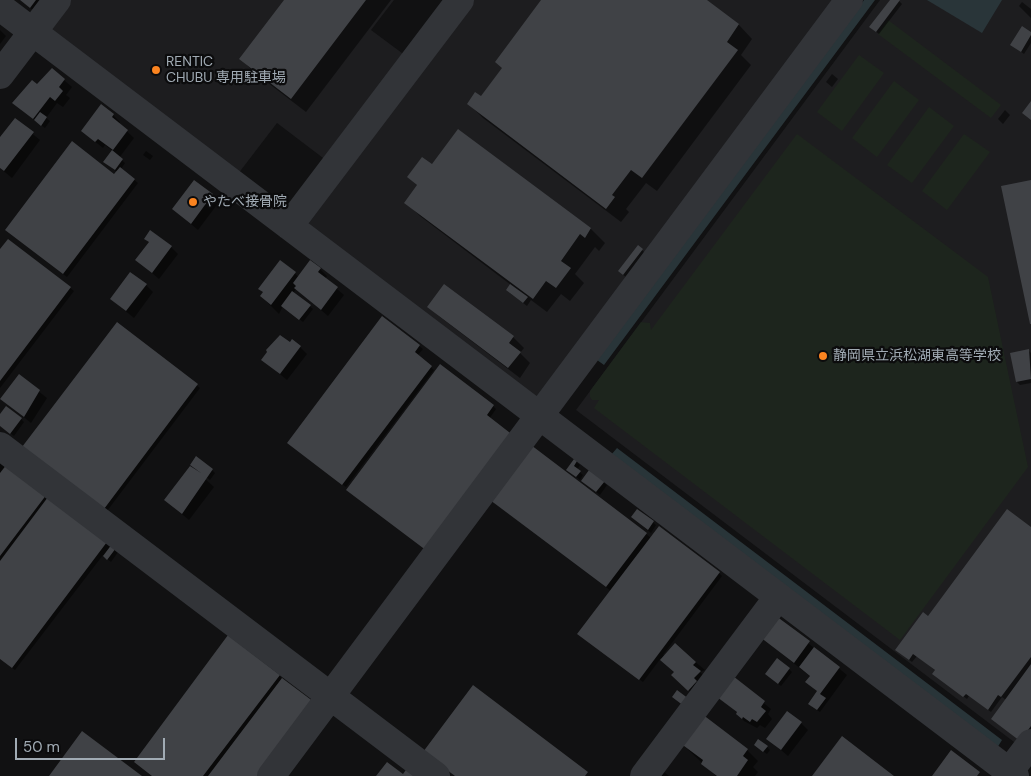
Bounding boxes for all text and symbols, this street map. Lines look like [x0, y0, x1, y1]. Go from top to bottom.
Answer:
place label: RENTIC CHUBU 専用駐車場 [166, 54, 286, 86]
marker: RENTIC CHUBU 専用駐車場 [150, 64, 162, 76]
place label: やたべ接骨院 [203, 194, 287, 210]
marker: やたべ接骨院 [187, 196, 199, 208]
place label: 静岡県立浜松湖東高等学校 [833, 348, 1001, 364]
marker: 静岡県立浜松湖東高等学校 [817, 350, 829, 362]
scale bar [18, 728, 168, 760]
text: 50 m [23, 737, 60, 757]

